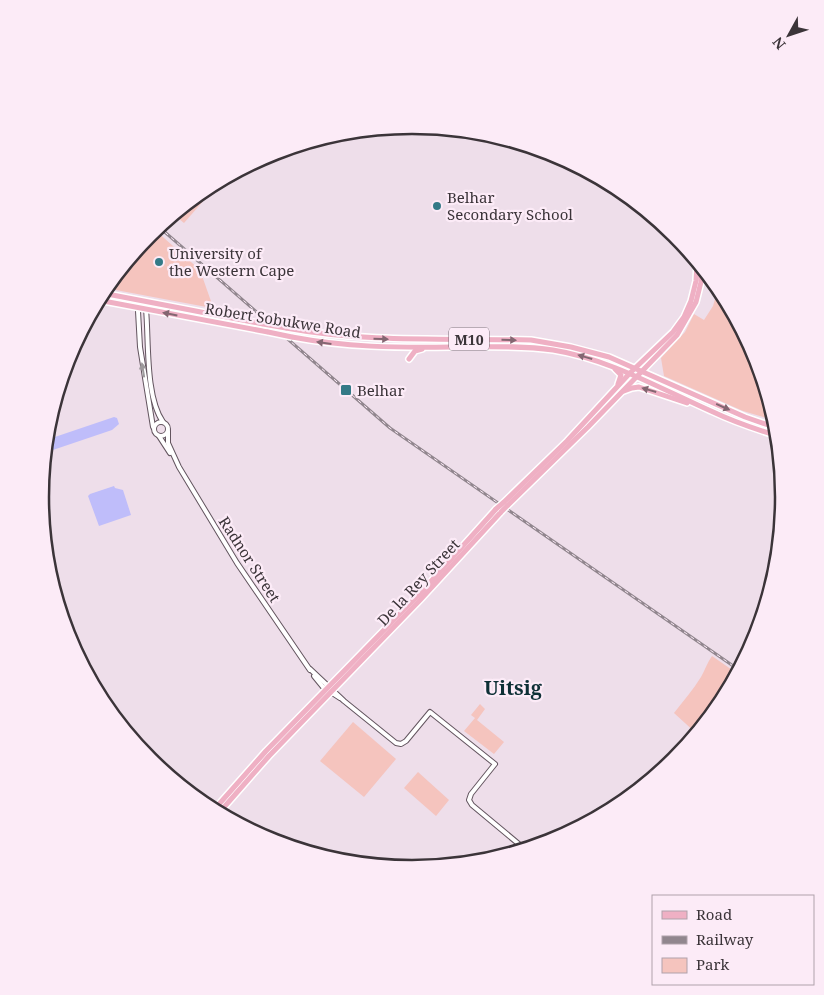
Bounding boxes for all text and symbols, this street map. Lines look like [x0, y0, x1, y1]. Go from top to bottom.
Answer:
north arrow [764, 10, 814, 60]
text: N [768, 33, 789, 54]
place label: Belhar Secondary School [447, 187, 573, 224]
marker: Belhar Secondary School [431, 200, 443, 212]
place label: University of the Western Cape [169, 243, 294, 280]
marker: University of the Western Cape [153, 256, 165, 268]
street label: Robert Sobukwe Road [204, 298, 362, 342]
one-way arrow [161, 309, 177, 317]
road number: M10 [449, 328, 489, 350]
one-way arrow [373, 335, 389, 343]
one-way arrow [502, 336, 518, 344]
one-way arrow [316, 338, 332, 346]
one-way arrow [578, 353, 593, 361]
one-way arrow [139, 361, 147, 377]
place label: Belhar [357, 380, 405, 400]
marker: Belhar [339, 383, 353, 397]
one-way arrow [642, 386, 657, 394]
one-way arrow [716, 403, 730, 411]
street label: Radnor Street [215, 512, 285, 606]
street label: De la Rey Street [373, 534, 463, 630]
district label: Uitsig [484, 674, 543, 701]
legend [652, 895, 814, 985]
text: Road [696, 904, 732, 924]
text: Railway [696, 929, 754, 949]
text: Park [696, 954, 730, 974]

